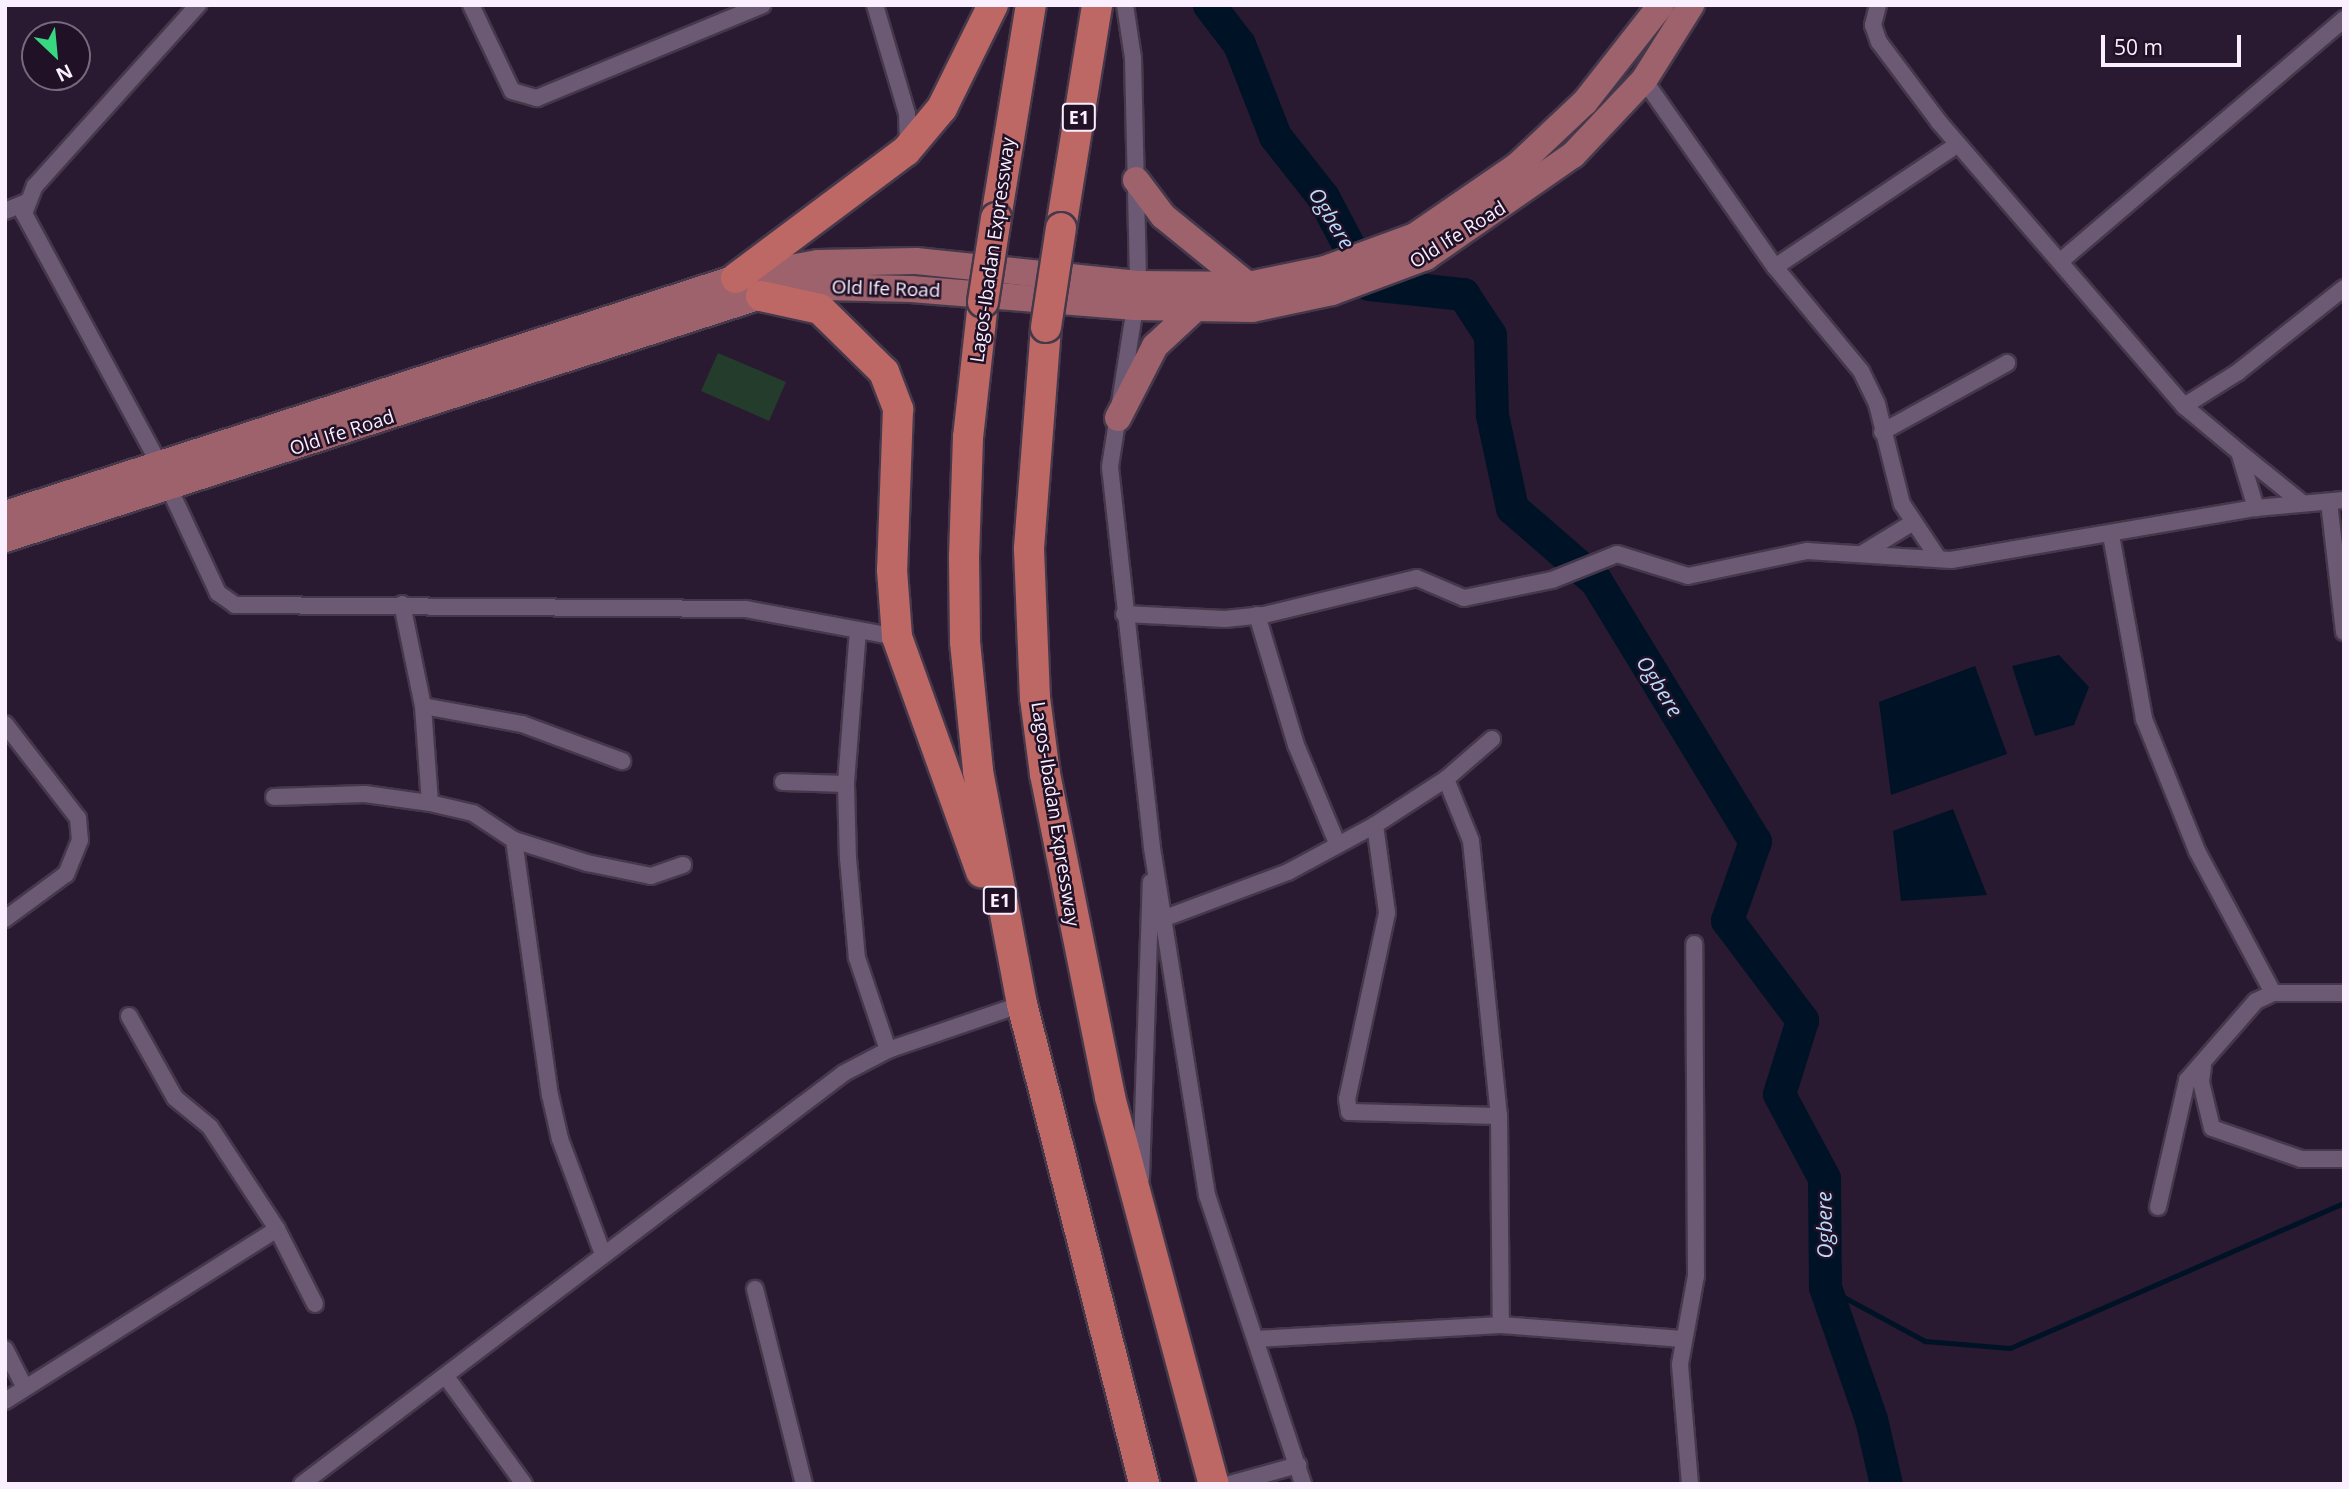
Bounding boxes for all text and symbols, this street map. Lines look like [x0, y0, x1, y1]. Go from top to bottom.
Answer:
north arrow [21, 21, 91, 91]
scale bar [2104, 21, 2244, 65]
text: 50 m [2114, 33, 2163, 61]
text: N [52, 58, 77, 88]
road number: E1 [1062, 103, 1096, 132]
street label: Lagos-Ibadan Expressway [966, 136, 1020, 364]
water label: Ogbere [1304, 183, 1360, 253]
street label: Old Ife Road [1406, 197, 1510, 273]
street label: Old Ife Road [831, 276, 941, 302]
street label: Old Ife Road [287, 405, 397, 461]
water label: Ogbere [1631, 651, 1689, 721]
street label: Lagos-Ibadan Expressway [1026, 700, 1084, 928]
road number: E1 [982, 886, 1018, 915]
water label: Ogbere [1811, 1191, 1837, 1259]

